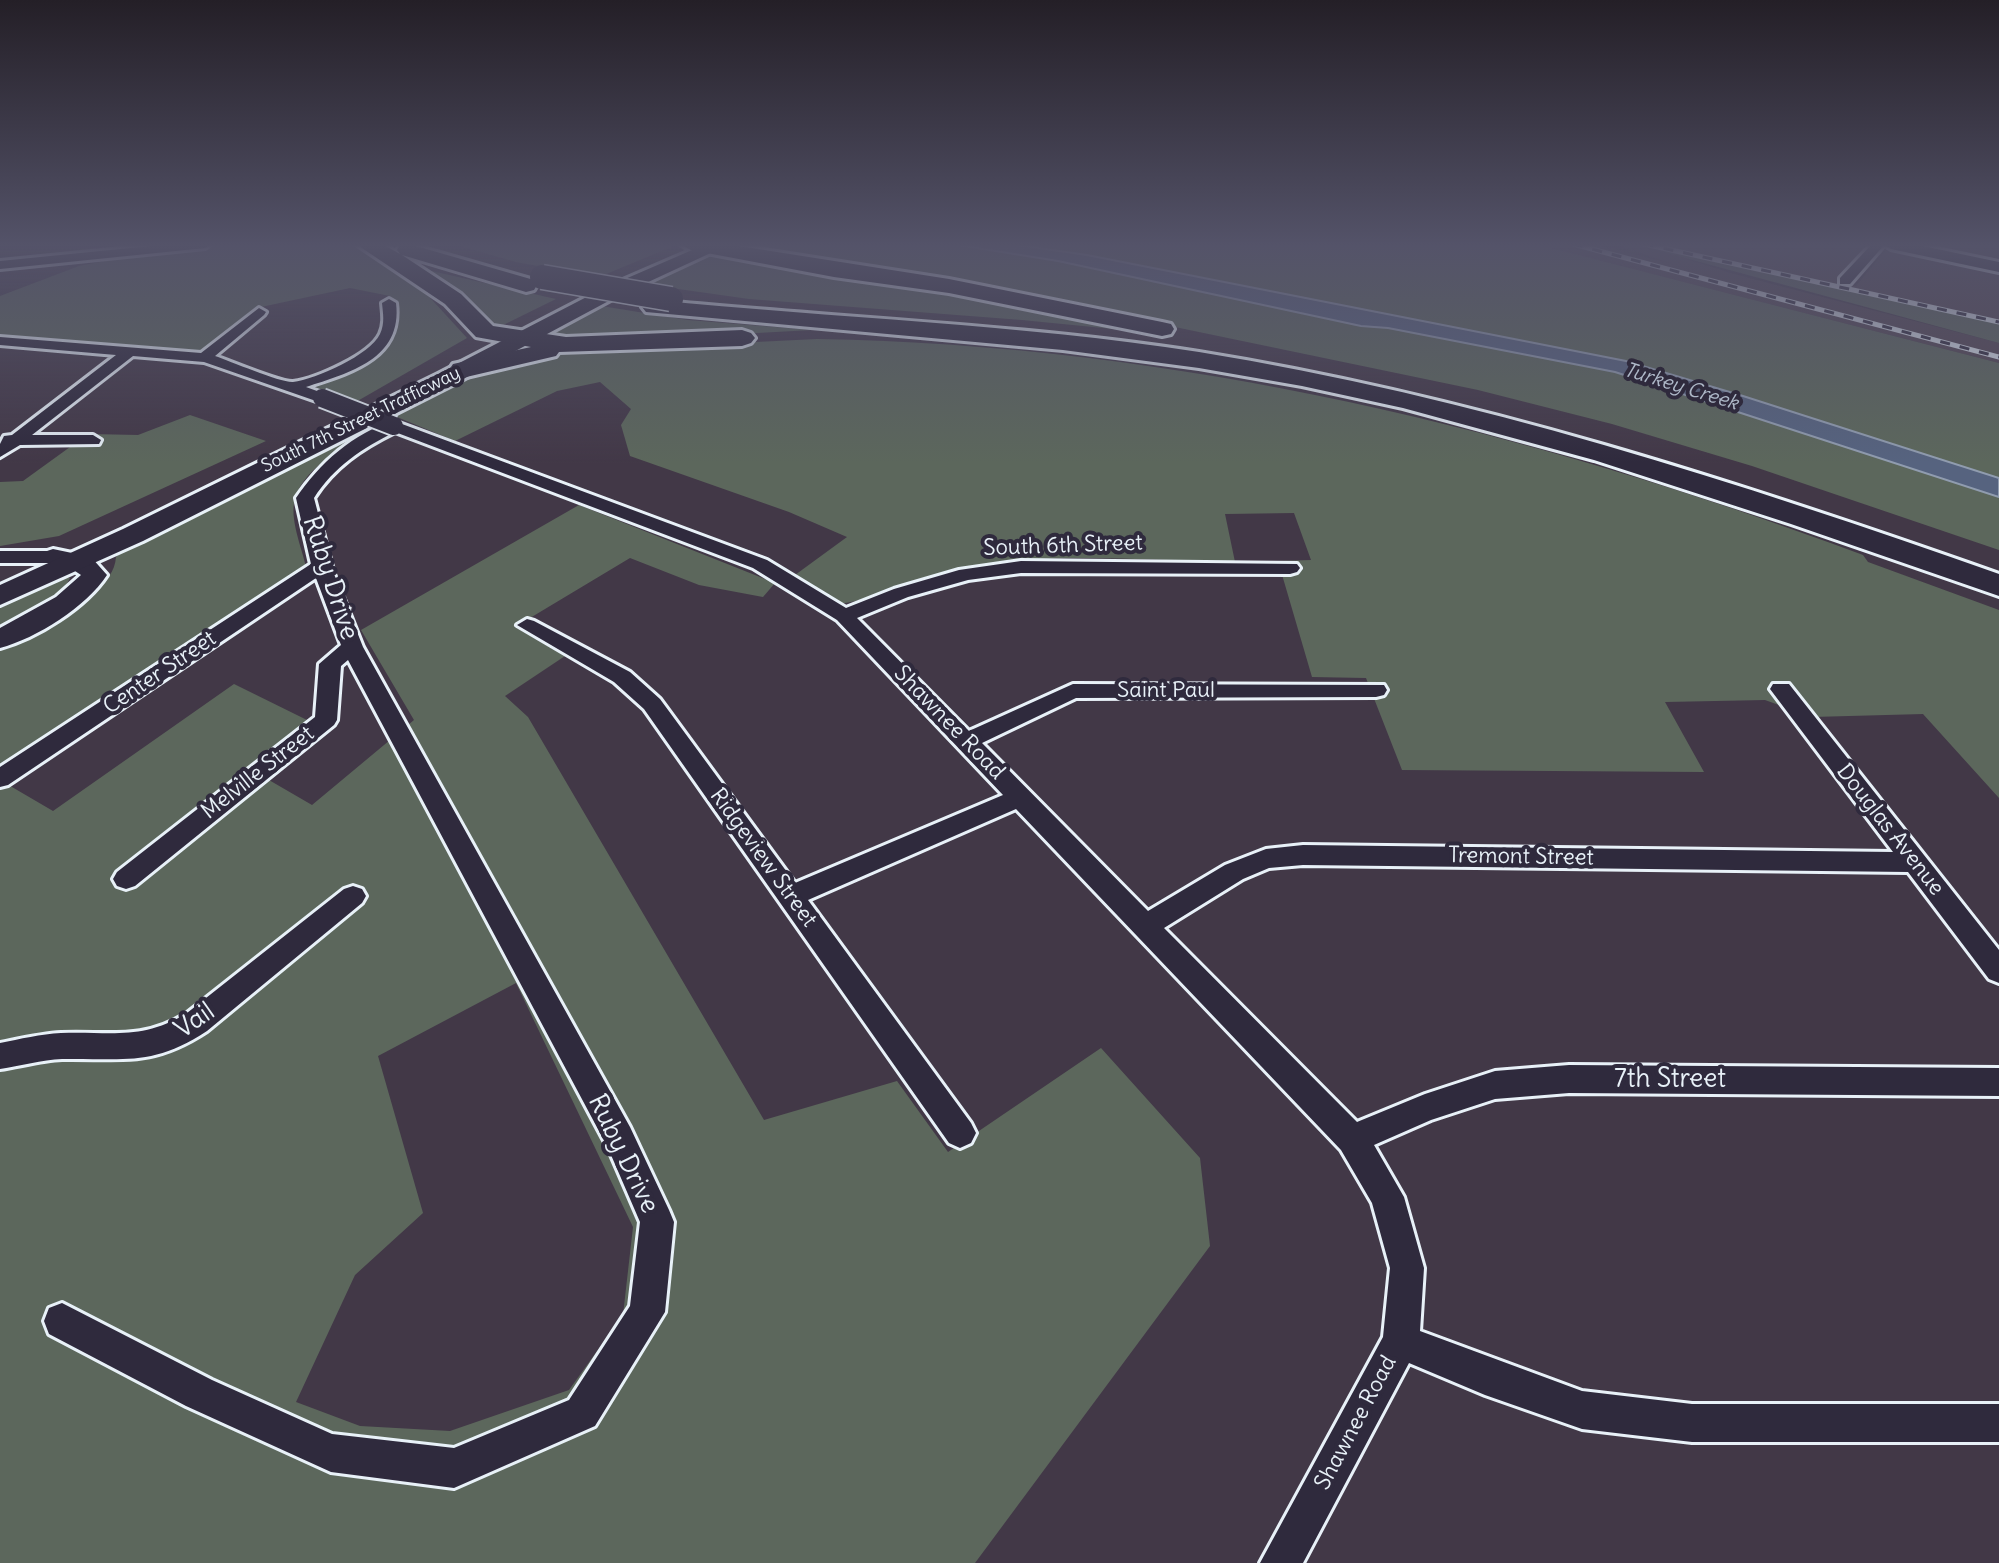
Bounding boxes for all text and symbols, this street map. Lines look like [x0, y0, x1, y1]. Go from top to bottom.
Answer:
water label: Turkey Creek [1621, 358, 1741, 416]
street label: South 7th Street Trafficway [258, 362, 464, 478]
street label: Ruby Drive [295, 512, 365, 644]
street label: South 6th Street [983, 530, 1143, 562]
street label: Center Street [99, 626, 221, 720]
street label: Shawnee Road [888, 661, 1010, 785]
street label: Saint Paul [1117, 678, 1215, 704]
street label: Melville Street [196, 721, 320, 825]
street label: Douglas Avenue [1831, 759, 1949, 901]
street label: Ridgeview Street [704, 784, 822, 932]
street label: Tremont Street [1448, 843, 1594, 871]
street label: Vail [169, 996, 221, 1046]
street label: 7th Street [1614, 1064, 1726, 1096]
street label: Ruby Drive [581, 1089, 665, 1219]
street label: Shawnee Road [1310, 1351, 1402, 1495]

